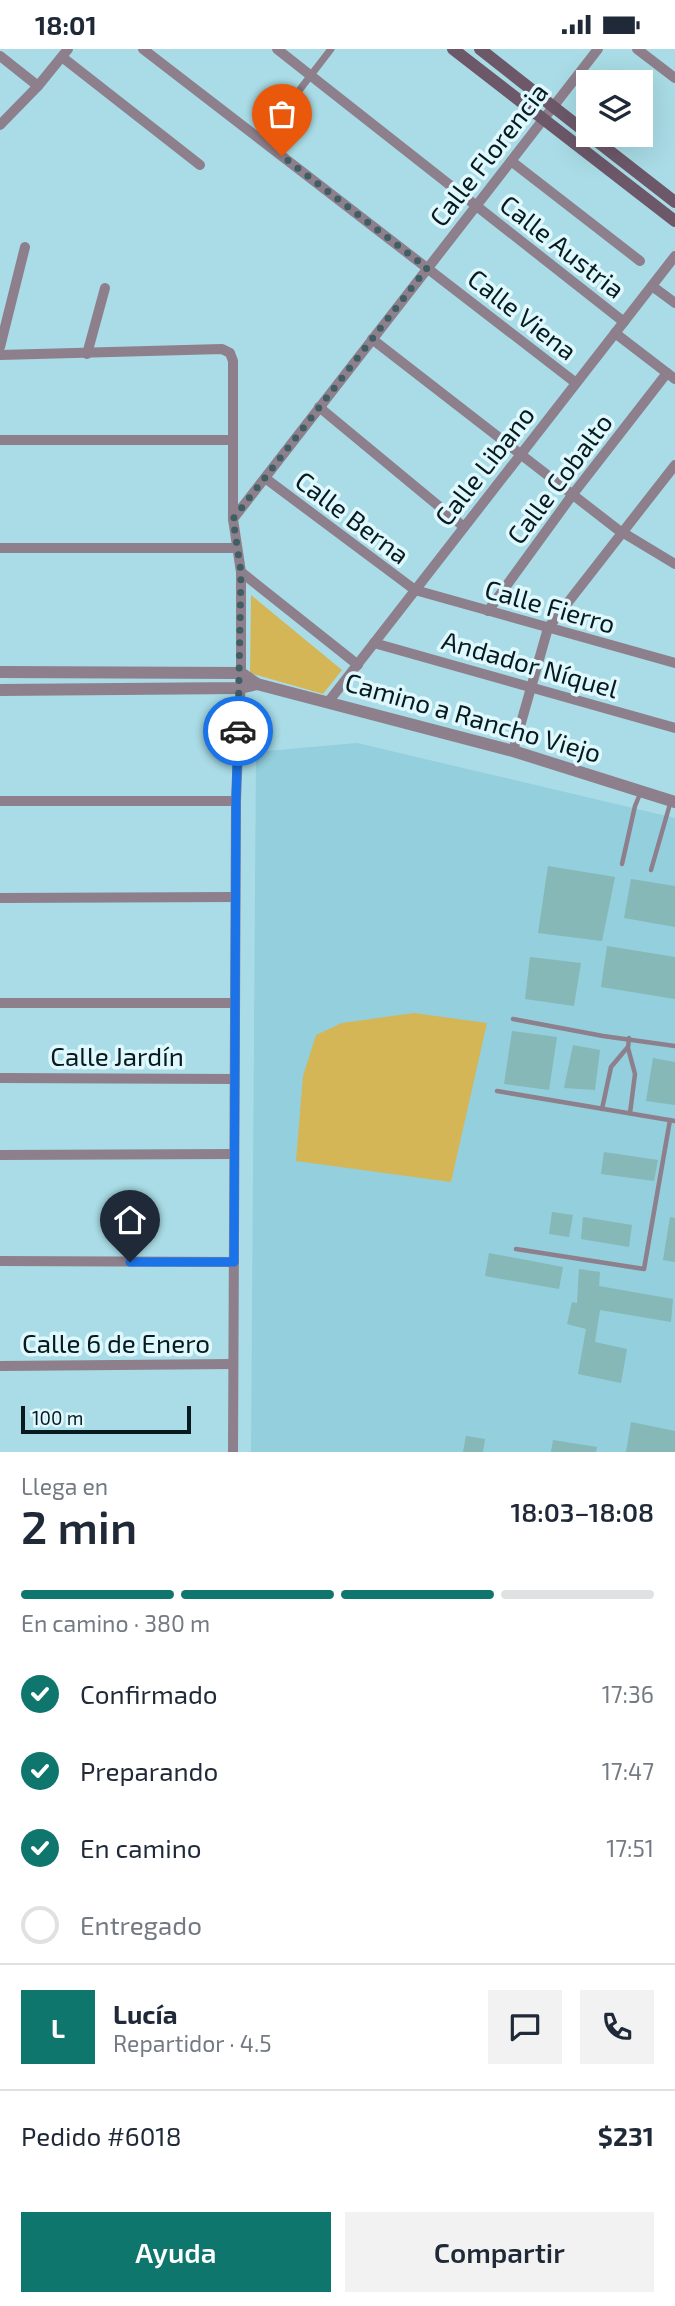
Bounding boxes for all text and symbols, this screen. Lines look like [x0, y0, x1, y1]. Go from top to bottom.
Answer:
text: 18:01 [35, 9, 97, 40]
map controls [576, 70, 653, 147]
button: layers [576, 70, 653, 147]
street label: Calle Florencia [422, 76, 553, 232]
pin [252, 84, 312, 156]
icon: bag [263, 95, 301, 133]
street label: Calle Austria [495, 188, 631, 304]
street label: Calle Viena [462, 262, 583, 366]
street label: Calle Libano [428, 399, 540, 531]
street label: Calle Cobalto [500, 407, 618, 549]
street label: Calle Berna [290, 464, 416, 570]
street label: Calle Fierro [482, 572, 619, 639]
street label: Andador Níquel [439, 624, 622, 704]
street label: Camino a Rancho Viejo [342, 665, 605, 768]
courier [203, 696, 273, 766]
icon: car [219, 712, 257, 750]
street label: Calle Jardín [50, 1040, 184, 1071]
pin [100, 1190, 160, 1262]
icon: home [111, 1201, 149, 1239]
street label: Calle 6 de Enero [22, 1327, 210, 1358]
scale bar [21, 1403, 191, 1435]
text: 100 m [32, 1406, 83, 1429]
text: Llega en [21, 1472, 108, 1500]
text: 18:03–18:08 [510, 1496, 654, 1527]
text: 2 min [21, 1498, 137, 1553]
text: En camino · 380 m [21, 1609, 210, 1637]
icon: check [21, 1675, 59, 1713]
text: Confirmado [80, 1678, 218, 1709]
text: 17:36 [602, 1680, 654, 1708]
icon: check [21, 1752, 59, 1790]
text: Preparando [80, 1755, 218, 1786]
text: 17:47 [602, 1757, 654, 1785]
icon: check [21, 1829, 59, 1867]
text: En camino [80, 1832, 202, 1863]
text: 17:51 [606, 1834, 654, 1862]
text: Entregado [80, 1909, 202, 1940]
button: chat [488, 1990, 562, 2064]
button: phone [580, 1990, 654, 2064]
text: Lucía [113, 1998, 178, 2029]
text: L [51, 2012, 65, 2043]
text: Repartidor · 4.5 [113, 2029, 272, 2057]
text: Pedido #6018 [21, 2120, 181, 2151]
text: $231 [598, 2120, 654, 2151]
button: Ayuda [21, 2212, 331, 2292]
button: Compartir [345, 2212, 654, 2292]

